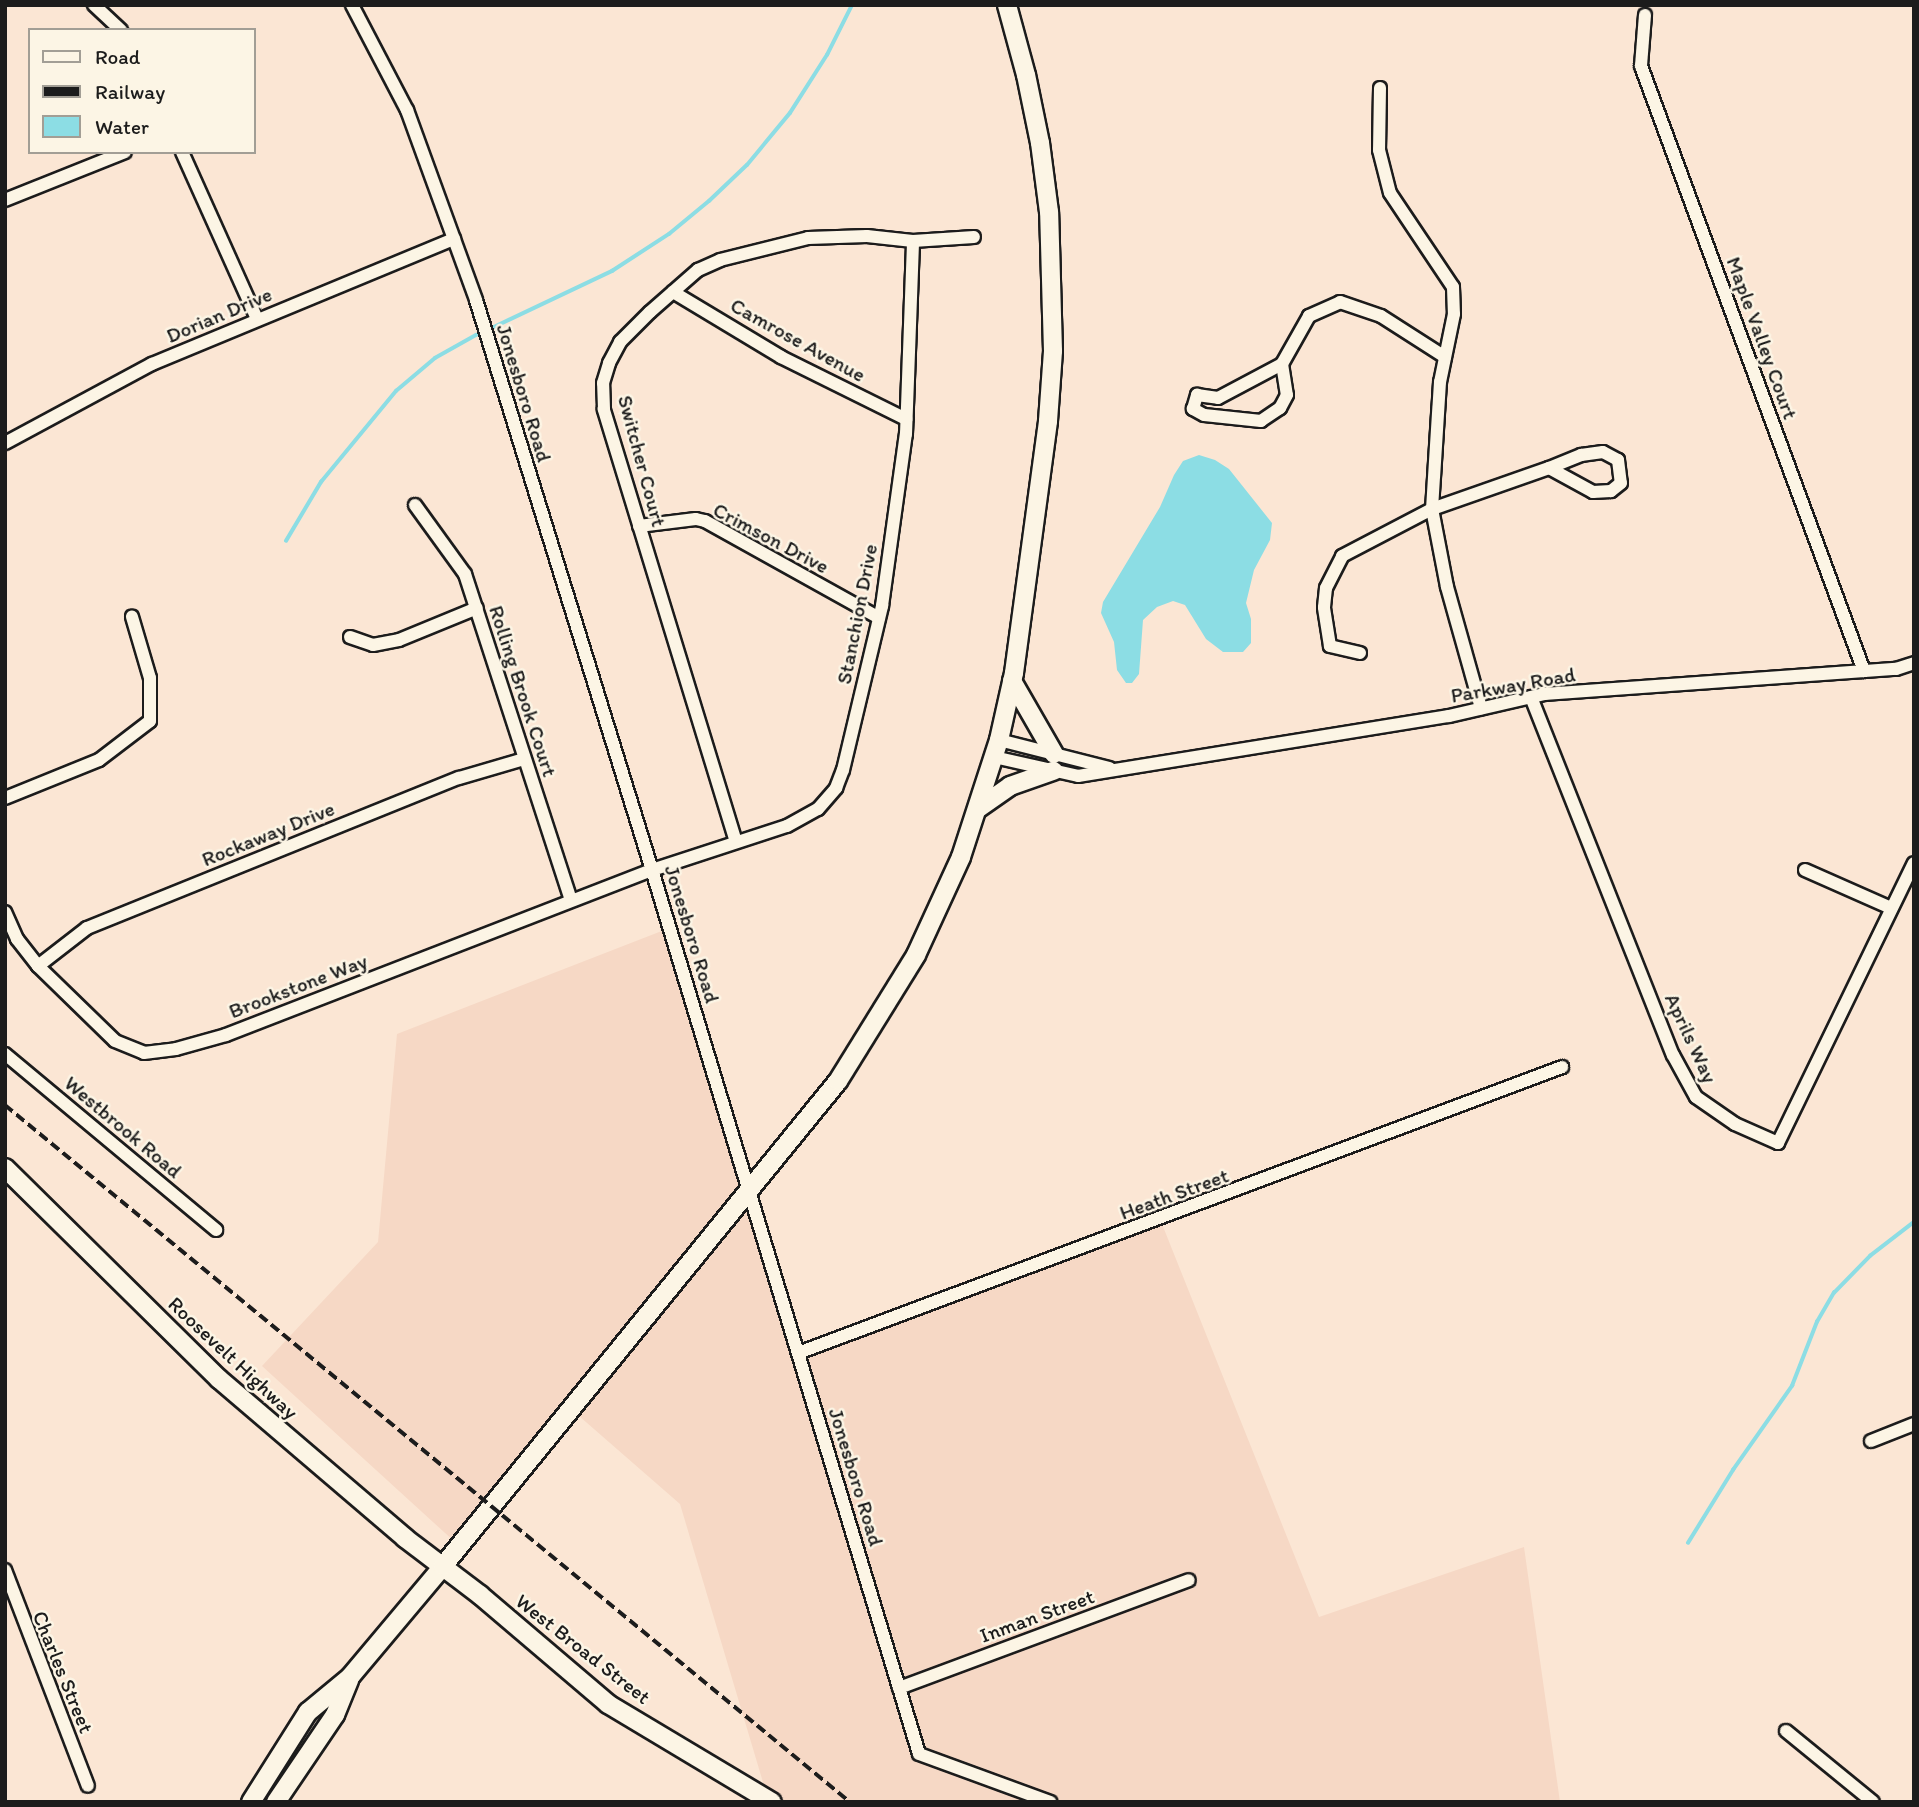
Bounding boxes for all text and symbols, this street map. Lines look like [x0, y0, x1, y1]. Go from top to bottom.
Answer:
legend [28, 28, 256, 154]
text: Road [95, 44, 140, 69]
text: Railway [95, 79, 165, 104]
text: Water [95, 114, 149, 139]
street label: Maple Valley Court [1721, 254, 1803, 422]
street label: Dorian Drive [162, 281, 276, 349]
street label: Camrose Avenue [726, 292, 870, 388]
street label: Jonesboro Road [491, 321, 557, 465]
street label: Switcher Court [612, 393, 672, 529]
street label: Crimson Drive [709, 497, 833, 579]
street label: Stanchion Drive [831, 542, 883, 686]
street label: Rolling Brook Court [483, 602, 563, 780]
street label: Parkway Road [1449, 662, 1577, 708]
street label: Rockaway Drive [198, 796, 338, 872]
street label: Jonesboro Road [659, 862, 725, 1006]
street label: Brookstone Way [225, 948, 371, 1024]
street label: Aprils Way [1659, 989, 1723, 1087]
street label: Westbrook Road [59, 1070, 187, 1184]
street label: Heath Street [1116, 1163, 1232, 1225]
street label: Roosevelt Highway [163, 1292, 303, 1424]
street label: Jonesboro Road [823, 1405, 889, 1549]
street label: Inman Street [976, 1584, 1098, 1648]
street label: West Broad Street [511, 1589, 655, 1709]
street label: Charles Street [27, 1607, 99, 1737]

